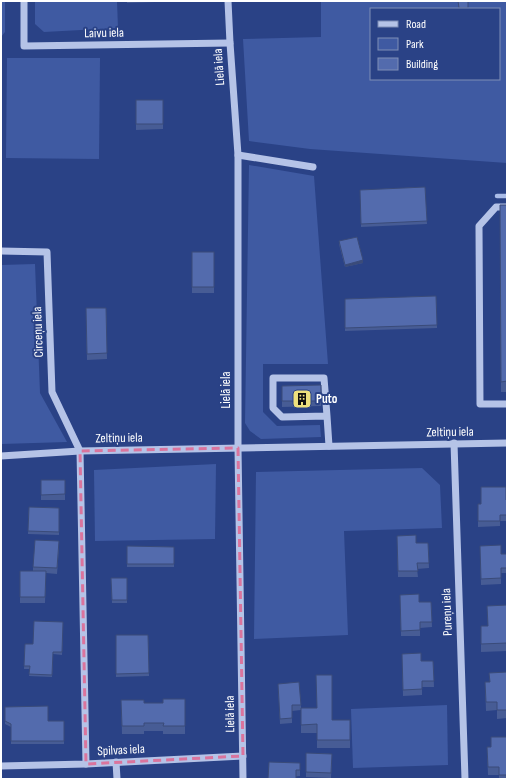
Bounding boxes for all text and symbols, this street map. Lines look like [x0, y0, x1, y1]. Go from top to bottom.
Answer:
legend [370, 8, 500, 80]
text: Road [406, 17, 426, 32]
street label: Laivu iela [84, 25, 124, 41]
text: Park [406, 37, 424, 52]
street label: Lielā iela [210, 48, 228, 86]
text: Building [406, 57, 438, 72]
street label: Circeņu iela [29, 306, 47, 358]
street label: Lielā iela [218, 371, 234, 409]
building icon: Puto [291, 388, 313, 410]
place label: Puto [316, 391, 338, 407]
street label: Zeltiņu iela [426, 424, 474, 440]
street label: Zeltiņu iela [95, 430, 143, 446]
street label: Pureņu iela [438, 588, 456, 636]
street label: Lielā iela [222, 695, 238, 733]
street label: Spilvas iela [97, 741, 145, 759]

